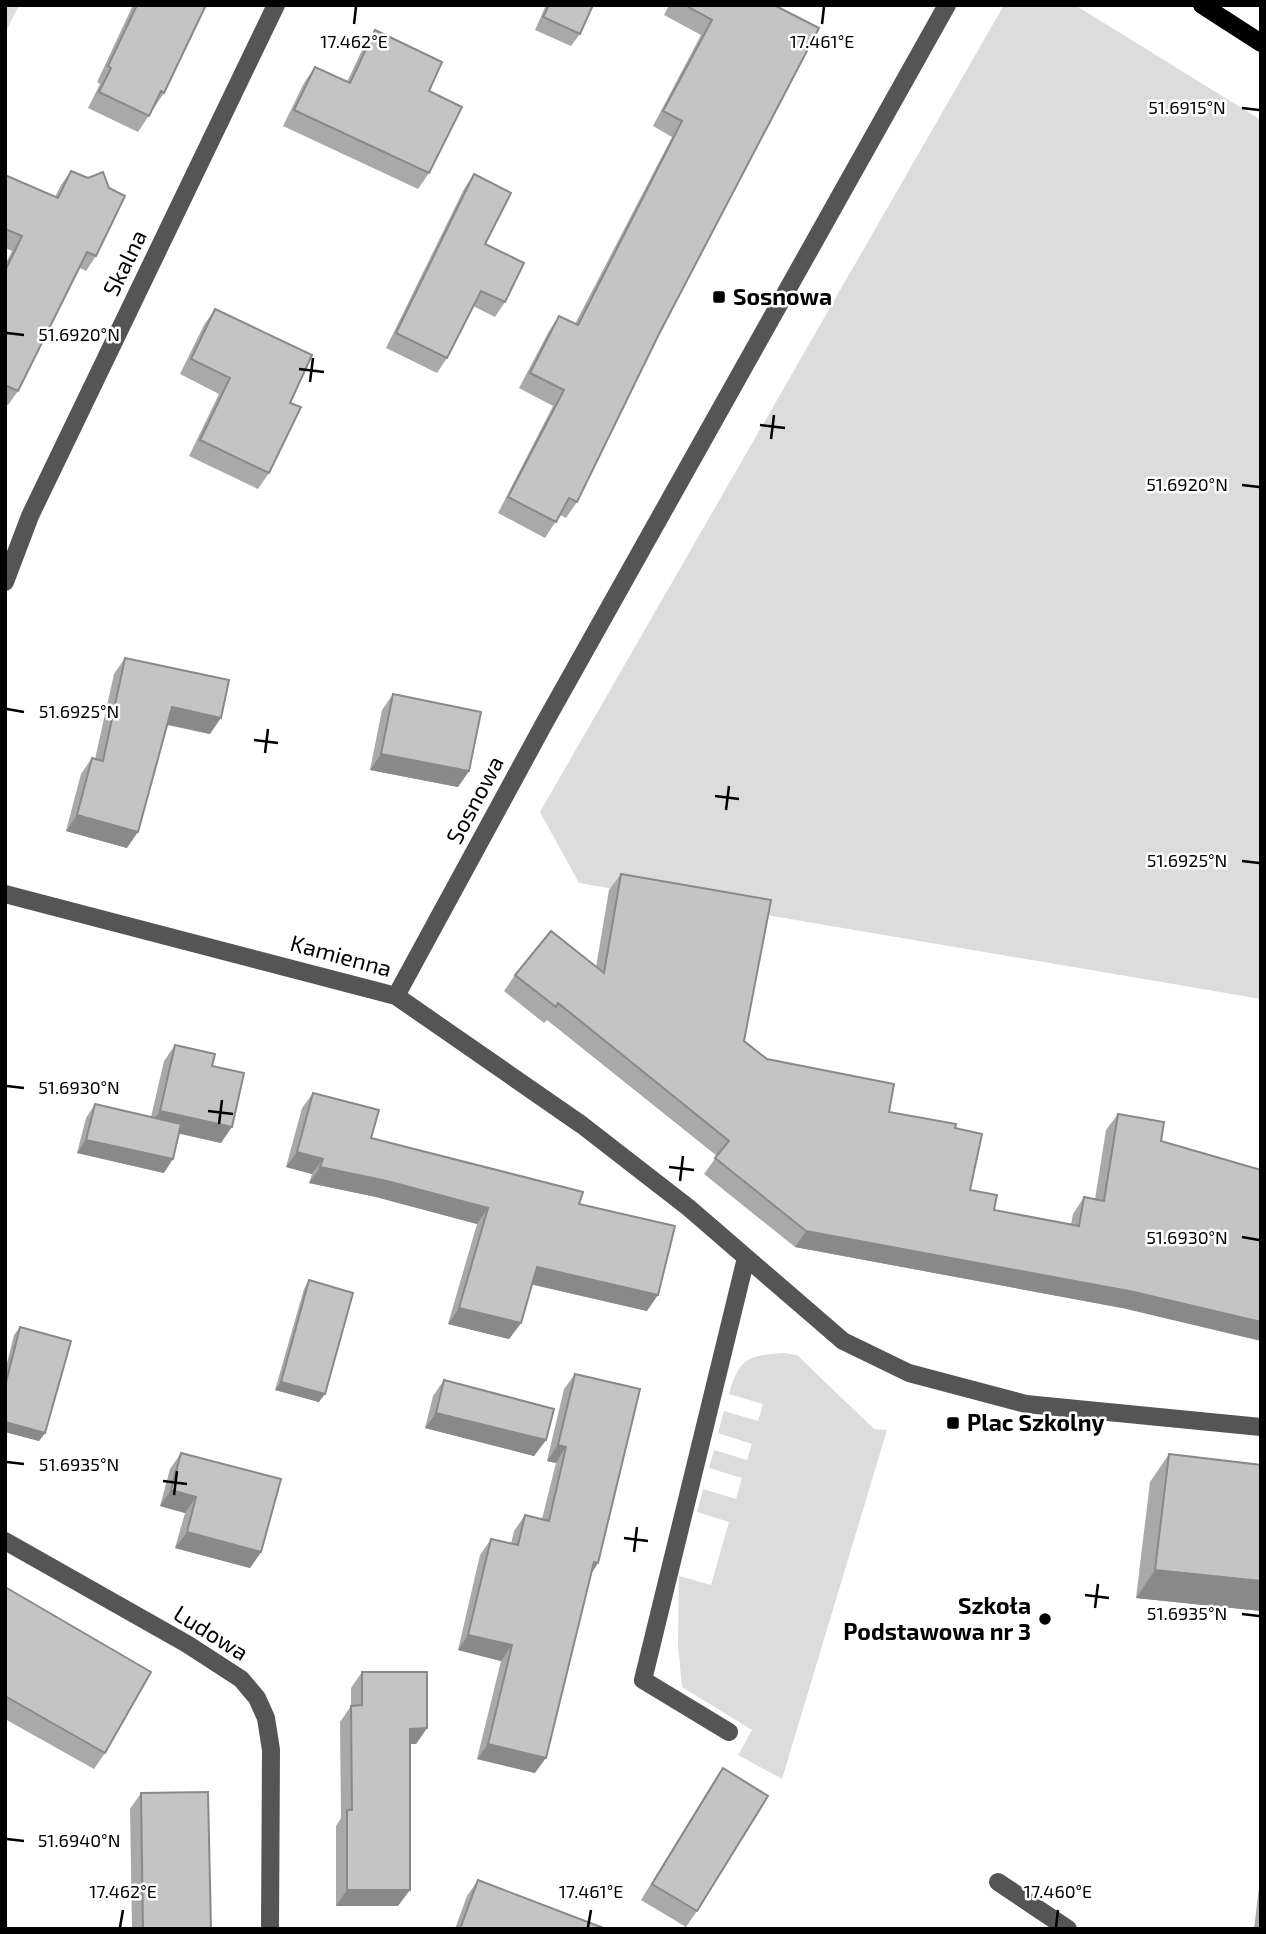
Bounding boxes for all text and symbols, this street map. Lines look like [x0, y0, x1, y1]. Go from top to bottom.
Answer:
text: 17.462°E [320, 30, 388, 52]
text: 17.461°E [790, 30, 854, 52]
text: 51.6915°N [1148, 96, 1226, 118]
street label: Skalna [96, 225, 152, 300]
place label: Sosnowa [733, 282, 832, 310]
marker: Sosnowa [711, 289, 727, 305]
text: 51.6920°N [38, 323, 120, 345]
text: 51.6920°N [1146, 473, 1228, 495]
text: 51.6925°N [39, 700, 119, 722]
street label: Sosnowa [439, 751, 509, 848]
text: 51.6925°N [1147, 849, 1227, 871]
street label: Kamienna [288, 928, 395, 982]
text: 51.6930°N [38, 1076, 120, 1098]
text: 51.6930°N [1146, 1226, 1228, 1248]
place label: Plac Szkolny [967, 1408, 1105, 1436]
marker: Plac Szkolny [945, 1415, 961, 1431]
text: 51.6935°N [39, 1453, 119, 1475]
place label: Szkoła Podstawowa nr 3 [843, 1591, 1031, 1645]
street label: Ludowa [169, 1598, 254, 1666]
text: 51.6935°N [1147, 1602, 1227, 1624]
marker: Szkoła Podstawowa nr 3 [1037, 1611, 1053, 1627]
text: 51.6940°N [38, 1829, 120, 1851]
text: 17.462°E [89, 1880, 157, 1902]
text: 17.461°E [559, 1880, 623, 1902]
text: 17.460°E [1024, 1880, 1092, 1902]

